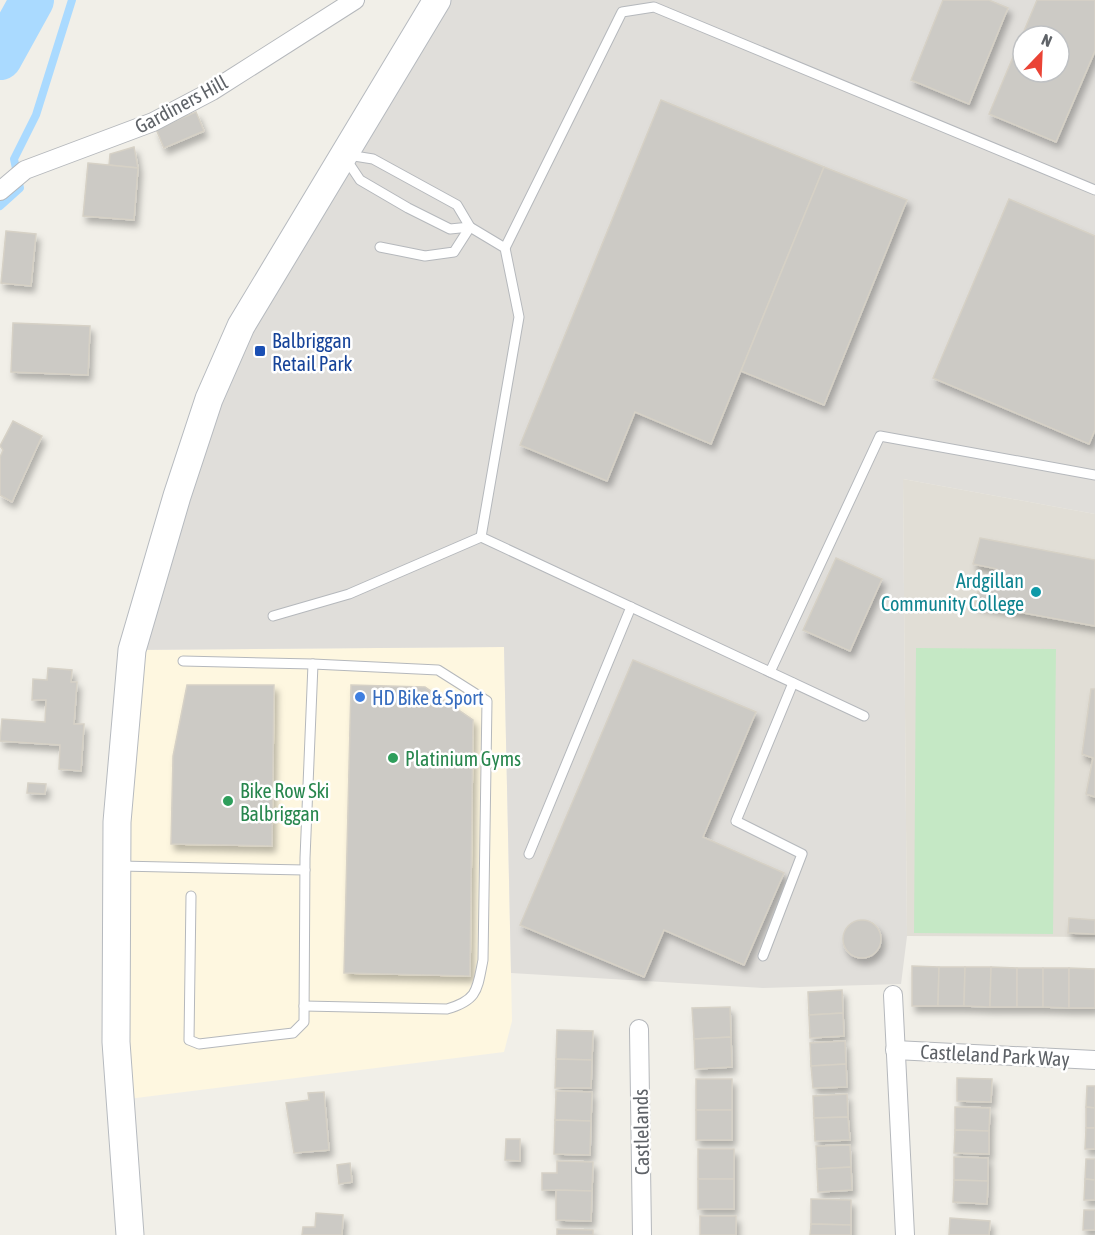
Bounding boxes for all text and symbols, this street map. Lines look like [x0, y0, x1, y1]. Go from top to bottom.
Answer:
north arrow [1011, 24, 1071, 84]
text: N [1039, 30, 1055, 50]
street label: Gardiners Hill [131, 70, 232, 138]
place label: Balbriggan Retail Park [272, 329, 352, 375]
marker: Balbriggan Retail Park [253, 344, 267, 358]
place label: Ardgillan Community College [881, 569, 1024, 615]
marker: Ardgillan Community College [1029, 585, 1043, 599]
place label: HD Bike & Sport [372, 686, 484, 709]
marker: HD Bike & Sport [353, 690, 367, 704]
place label: Platinium Gyms [405, 747, 521, 770]
marker: Platinium Gyms [386, 751, 400, 765]
place label: Bike Row Ski Balbriggan [240, 779, 329, 825]
marker: Bike Row Ski Balbriggan [221, 794, 235, 808]
street label: Castleland Park Way [920, 1040, 1070, 1070]
street label: Castlelands [629, 1089, 653, 1175]

